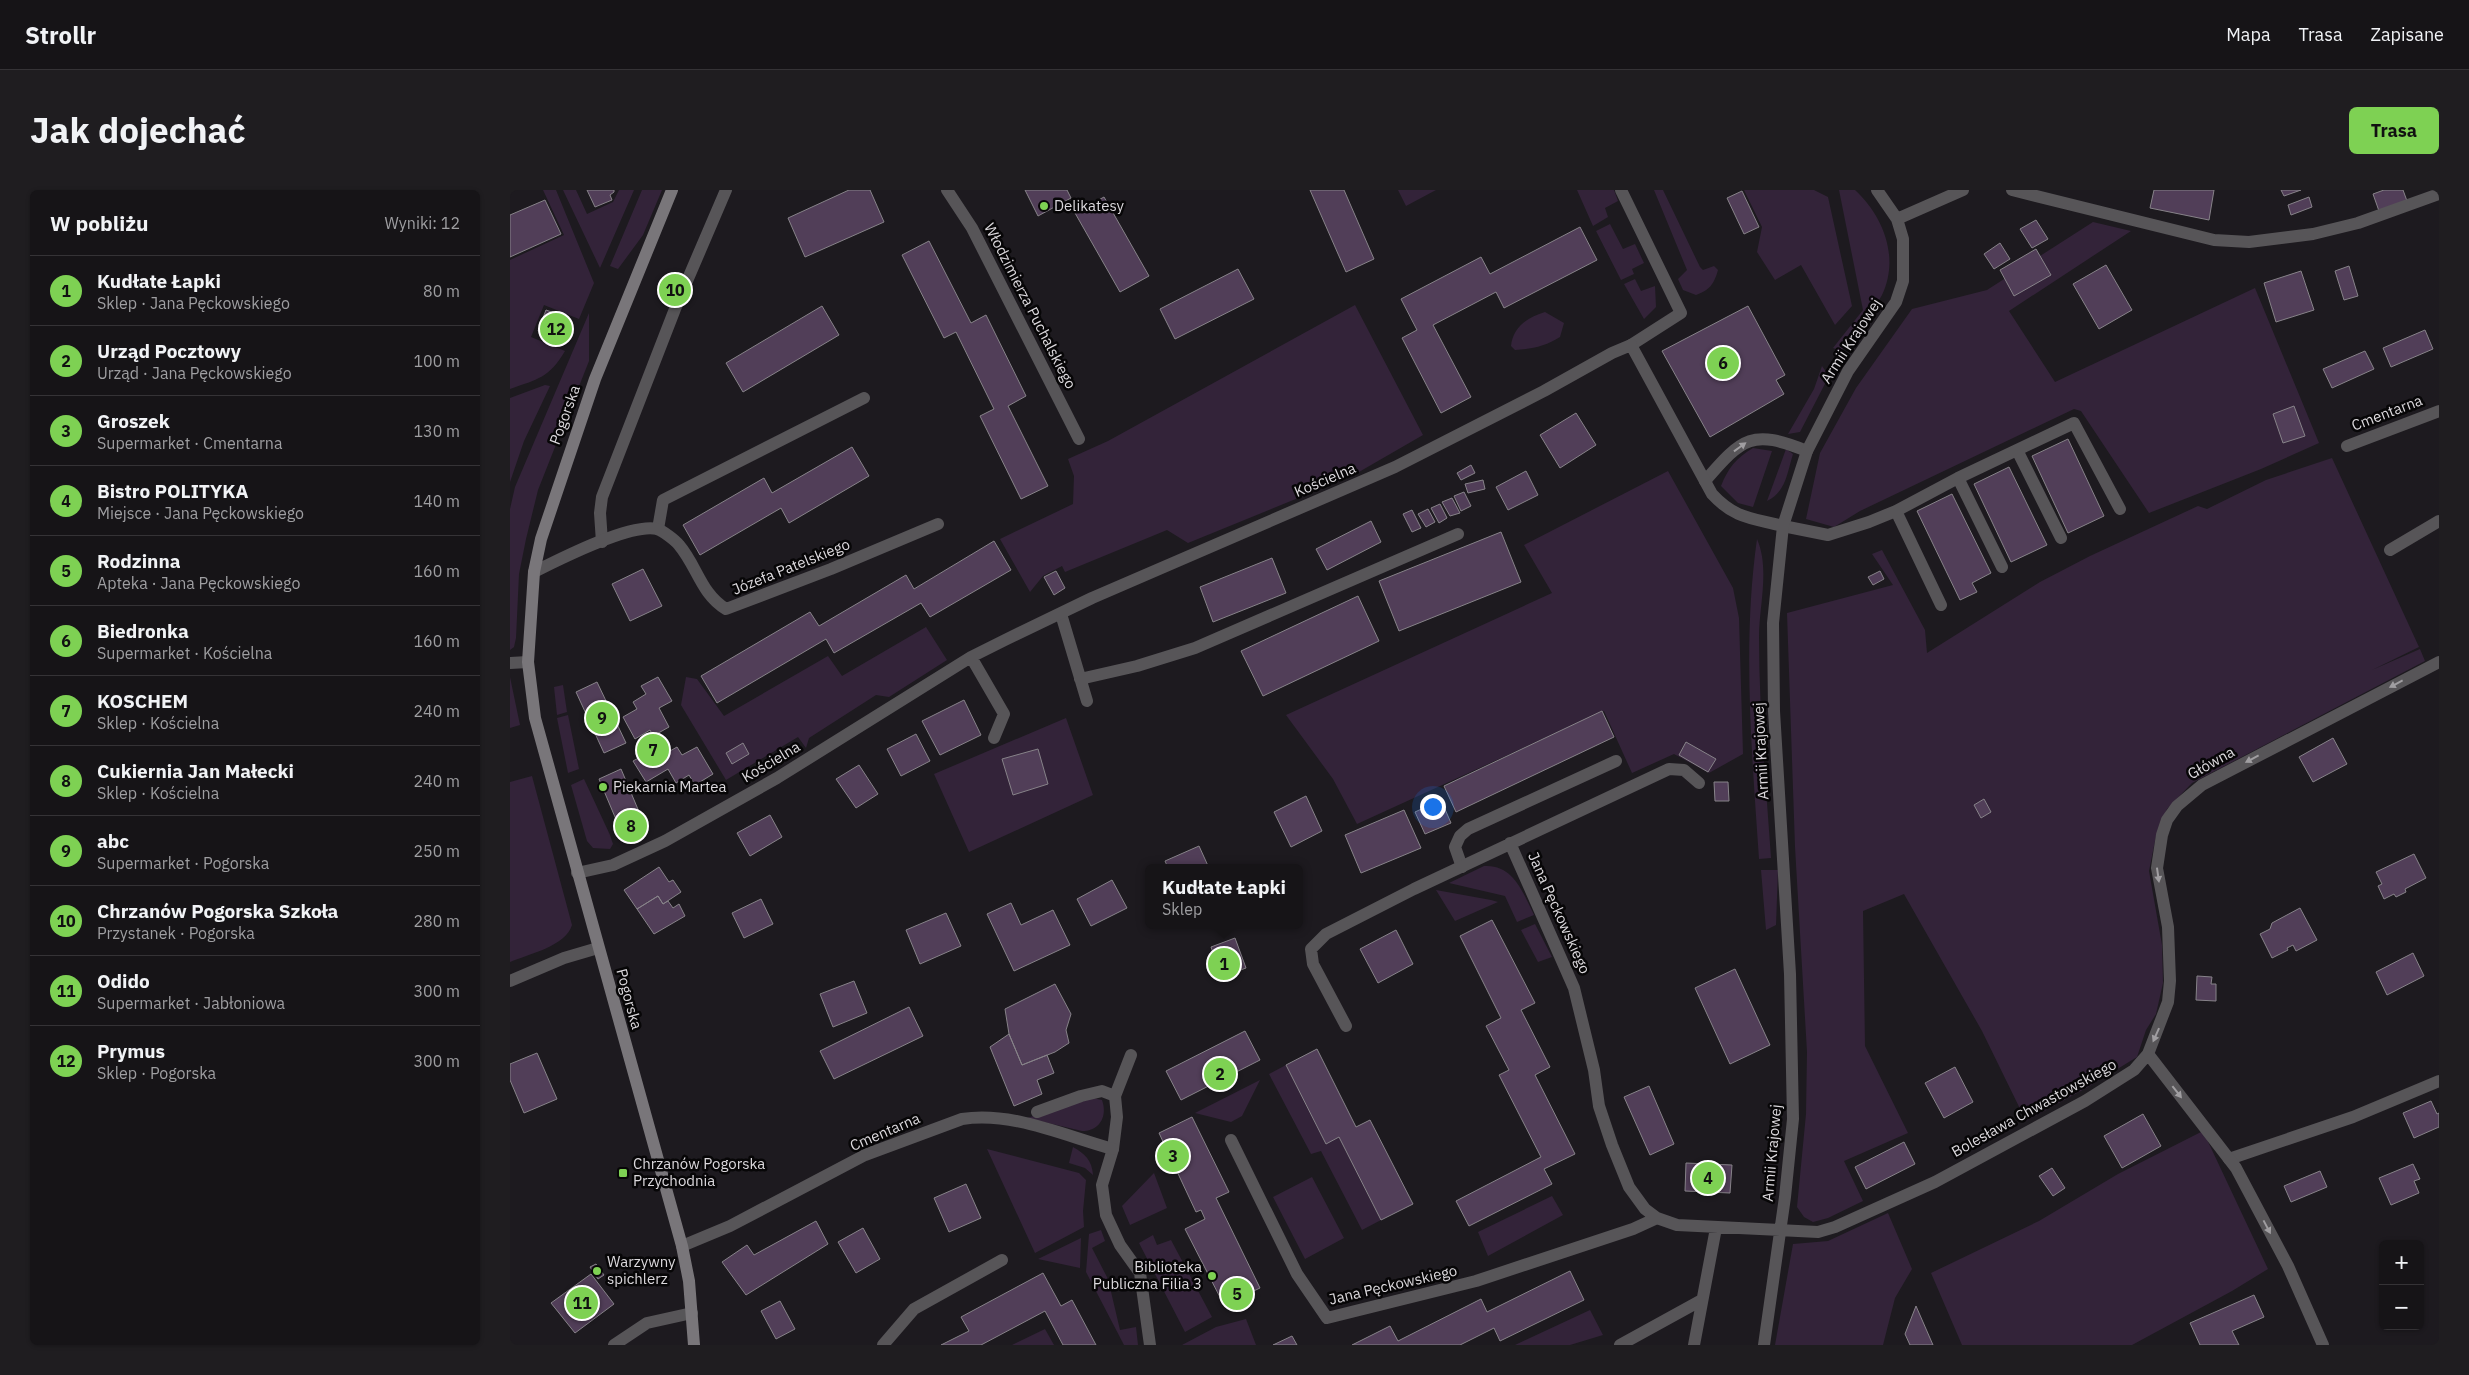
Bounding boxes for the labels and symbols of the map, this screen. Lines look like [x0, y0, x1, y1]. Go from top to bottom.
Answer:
place label: Delikatesy [1054, 196, 1124, 215]
marker: Delikatesy [1038, 200, 1050, 212]
street label: Włodzimierza Puchalskiego [980, 220, 1081, 392]
pin: 10 [659, 271, 691, 309]
street label: Armii Krajowej [1816, 295, 1885, 387]
pin: 12 [540, 310, 572, 348]
pin: 6 [1707, 344, 1739, 382]
street label: Pogorska [545, 382, 584, 447]
street label: Cmentarna [2349, 390, 2425, 435]
one-way arrow [1733, 442, 1747, 452]
street label: Kościelna [1291, 458, 1358, 501]
street label: Józefa Patelskiego [729, 534, 852, 599]
one-way arrow [2388, 680, 2403, 688]
pin: 9 [586, 699, 618, 737]
street label: Armii Krajowej [1748, 702, 1773, 800]
pin: 7 [637, 731, 669, 769]
street label: Kościelna [738, 737, 803, 786]
street label: Główna [2184, 742, 2238, 783]
one-way arrow [2244, 755, 2259, 763]
place label: Piekarnia Martea [613, 777, 726, 796]
marker: Piekarnia Martea [597, 781, 609, 793]
your location [1420, 794, 1446, 820]
pin: 8 [615, 807, 647, 845]
street label: Jana Pęckowskiego [1524, 849, 1595, 977]
one-way arrow [2155, 868, 2163, 884]
pin: 1 [1208, 945, 1240, 983]
street label: Pogorska [612, 966, 647, 1031]
one-way arrow [2151, 1028, 2159, 1042]
street label: Bolesława Chwastowskiego [1948, 1054, 2120, 1161]
pin: 2 [1204, 1055, 1236, 1093]
one-way arrow [2172, 1086, 2183, 1099]
street label: Armii Krajowej [1758, 1104, 1785, 1202]
street label: Cmentarna [847, 1108, 923, 1155]
pin: 3 [1157, 1137, 1189, 1175]
place label: Chrzanów Pogorska Przychodnia [633, 1154, 765, 1190]
pin: 4 [1692, 1159, 1724, 1197]
marker: Chrzanów Pogorska Przychodnia [617, 1167, 629, 1179]
one-way arrow [2263, 1220, 2271, 1234]
place label: Warzywny spichlerz [607, 1252, 676, 1288]
place label: Biblioteka Publiczna Filia 3 [1093, 1257, 1202, 1293]
street label: Jana Pęckowskiego [1327, 1260, 1459, 1309]
marker: Warzywny spichlerz [591, 1265, 603, 1277]
marker: Biblioteka Publiczna Filia 3 [1206, 1270, 1218, 1282]
pin: 5 [1221, 1275, 1253, 1313]
pin: 11 [566, 1284, 598, 1322]

